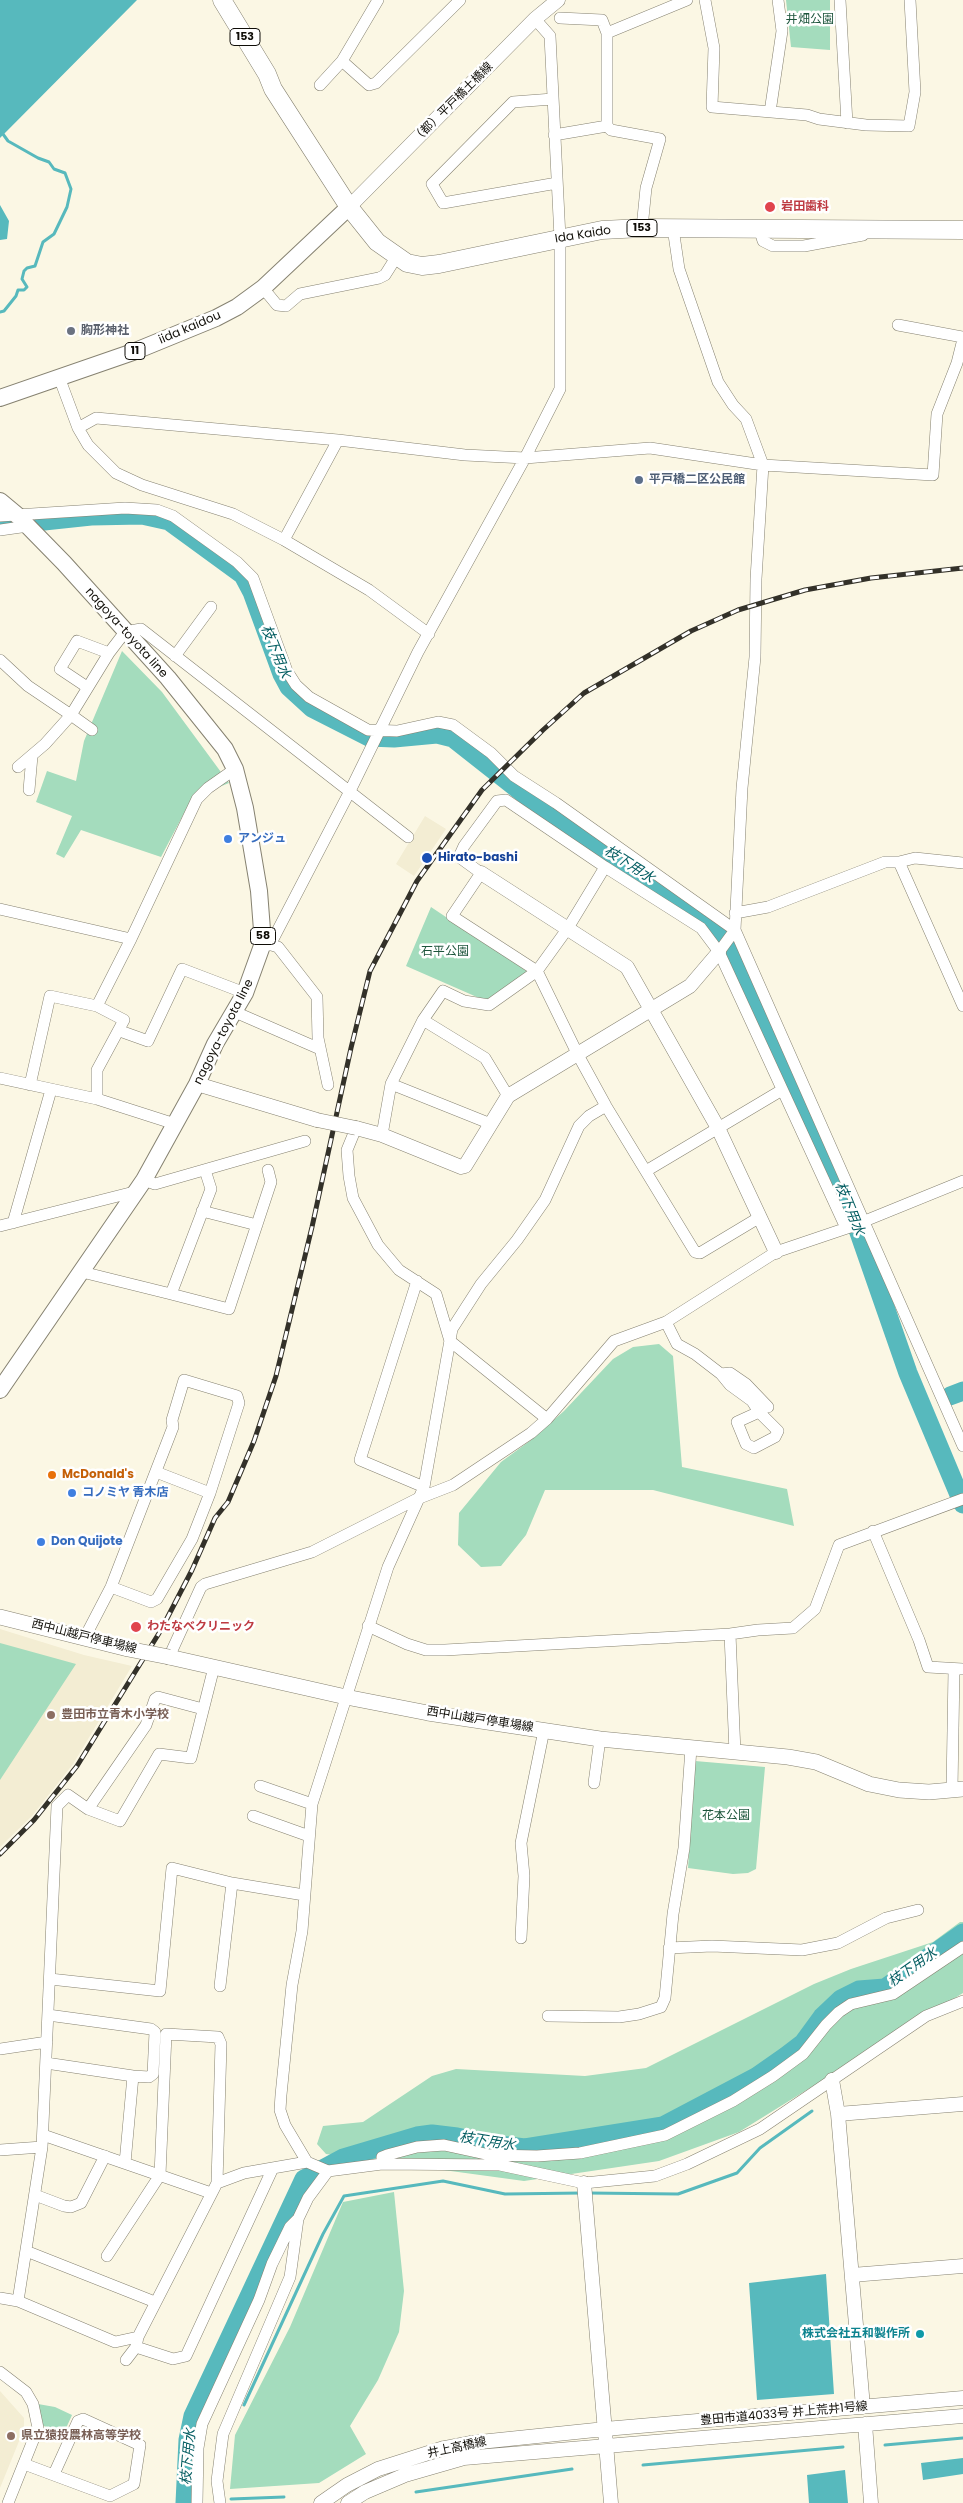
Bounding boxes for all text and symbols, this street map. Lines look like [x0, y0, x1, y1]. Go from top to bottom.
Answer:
park label: 井畑公園 [786, 13, 834, 27]
road number: 153 [230, 28, 260, 46]
street label: （都）平戸橋土橋線 [410, 60, 496, 146]
marker: 岩田歯科 [763, 200, 777, 214]
place label: 岩田歯科 [781, 200, 829, 214]
road number: 153 [627, 220, 657, 237]
street label: Ida Kaido [554, 223, 612, 247]
street label: iida kaidou [157, 308, 223, 348]
place label: 胸形神社 [81, 324, 129, 338]
marker: 胸形神社 [65, 325, 77, 337]
road number: 11 [125, 342, 145, 360]
place label: 平戸橋二区公民館 [649, 473, 745, 487]
marker: 平戸橋二区公民館 [633, 474, 645, 486]
street label: nagoya-toyota line [82, 585, 170, 681]
water label: 枝下用水 [257, 623, 293, 681]
place label: アンジュ [238, 832, 286, 846]
marker: アンジュ [222, 833, 234, 845]
water label: 枝下用水 [601, 843, 657, 887]
marker: Hirato-bashi [420, 851, 434, 865]
place label: Hirato-bashi [438, 851, 518, 865]
road number: 58 [250, 928, 276, 944]
park label: 石平公園 [421, 945, 469, 959]
street label: nagoya-toyota line [191, 977, 257, 1087]
water label: 枝下用水 [831, 1180, 867, 1238]
place label: McDonald's [62, 1468, 134, 1482]
marker: McDonald's [46, 1469, 58, 1481]
place label: コノミヤ 青木店 [82, 1486, 169, 1500]
marker: コノミヤ 青木店 [66, 1487, 78, 1499]
place label: Don Quijote [51, 1535, 123, 1549]
marker: Don Quijote [35, 1536, 47, 1548]
street label: 西中山越戸停車場線 [30, 1617, 138, 1657]
marker: わたなべクリニック [129, 1620, 143, 1634]
place label: わたなべクリニック [147, 1620, 255, 1634]
street label: 西中山越戸停車場線 [426, 1704, 534, 1736]
place label: 豊田市立青木小学校 [61, 1708, 169, 1722]
marker: 豊田市立青木小学校 [45, 1709, 57, 1721]
park label: 花本公園 [702, 1809, 750, 1823]
water label: 枝下用水 [885, 1945, 941, 1991]
water label: 枝下用水 [458, 2129, 516, 2155]
place label: 株式会社五和製作所 [802, 2327, 910, 2341]
marker: 株式会社五和製作所 [914, 2328, 926, 2340]
street label: 豊田市道4033号 井上荒井1号線 [700, 2399, 868, 2429]
water label: 枝下用水 [178, 2428, 200, 2486]
place label: 県立猿投農林高等学校 [21, 2429, 141, 2443]
marker: 県立猿投農林高等学校 [5, 2430, 17, 2442]
street label: 井上高橋線 [426, 2435, 488, 2461]

